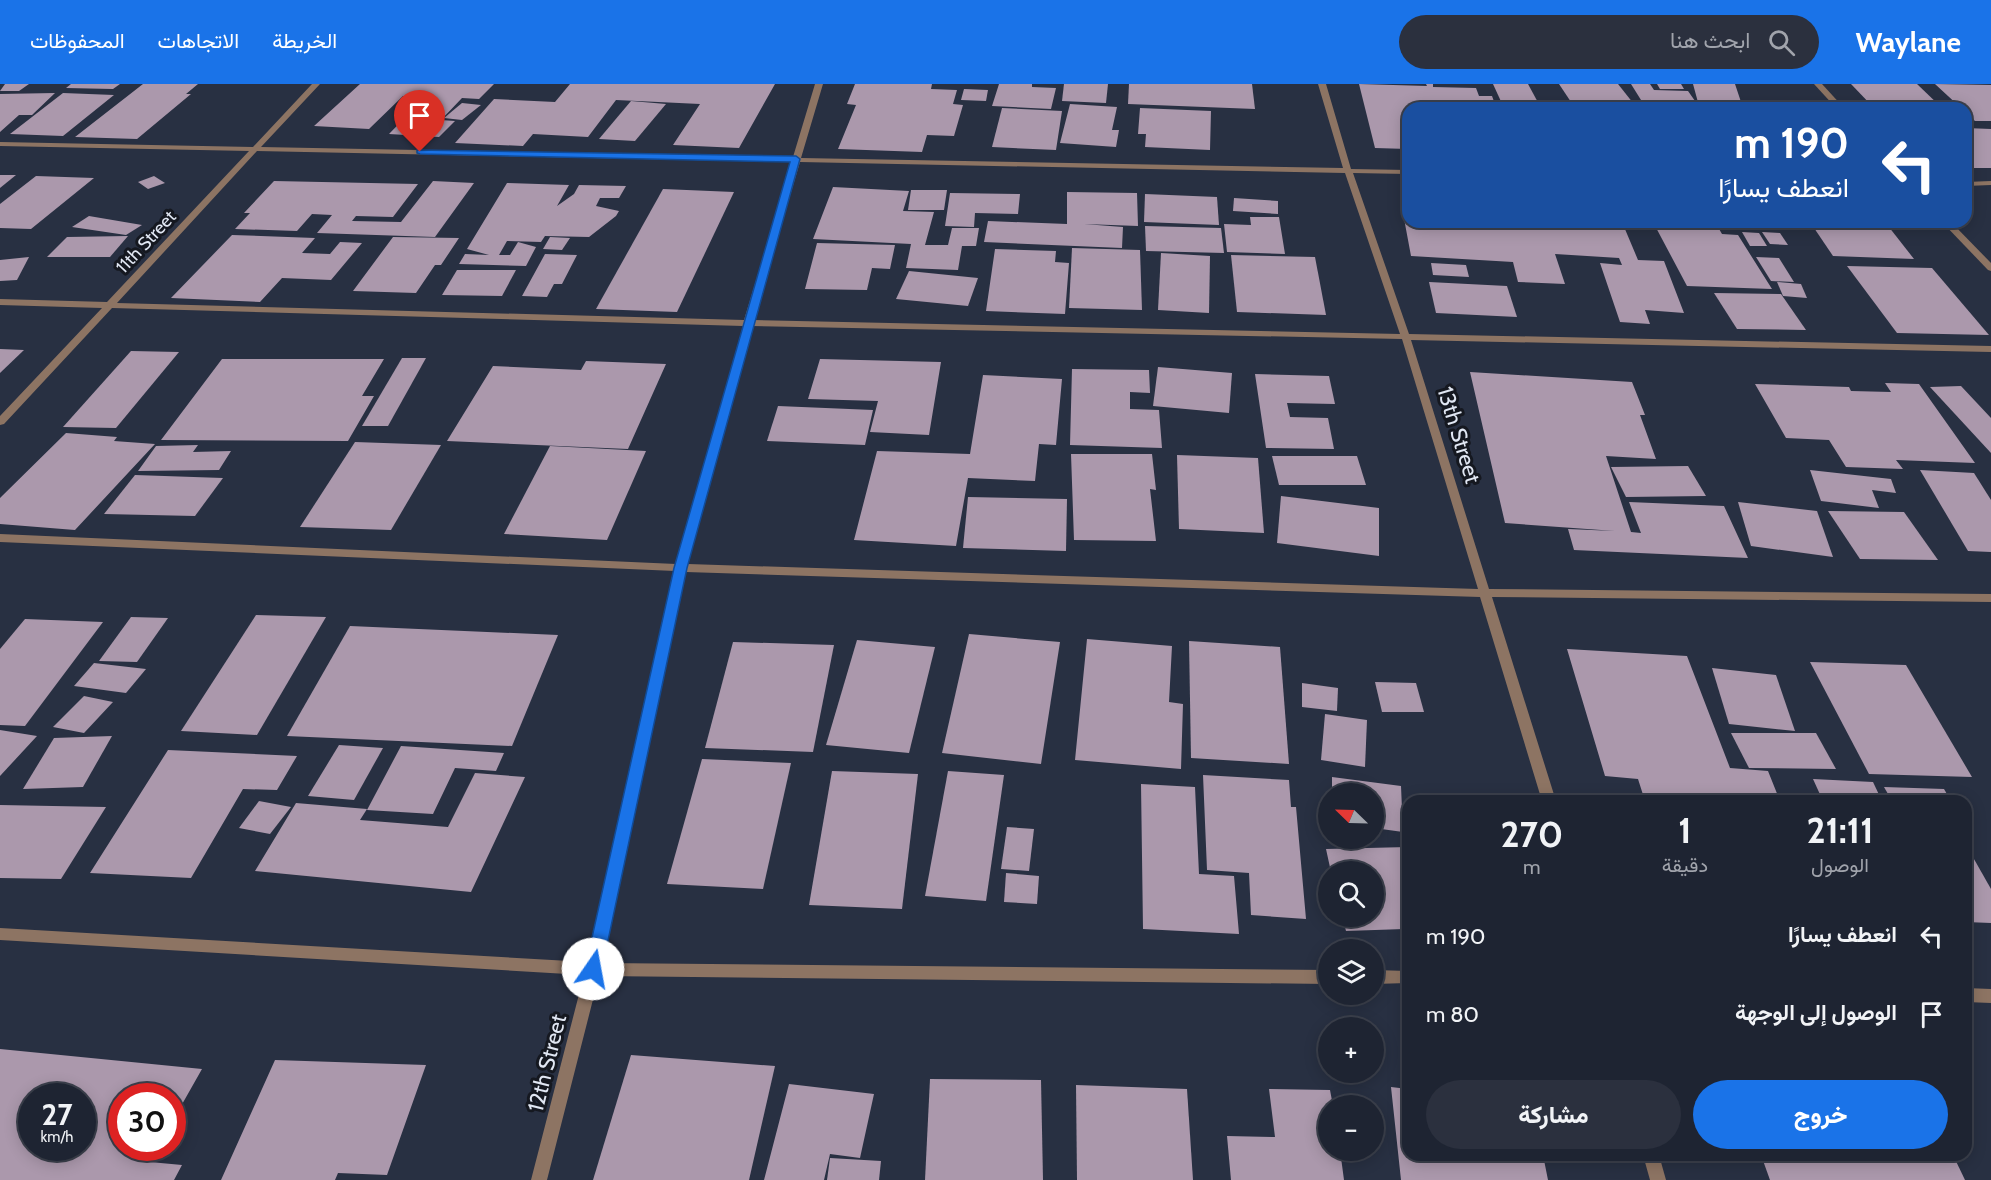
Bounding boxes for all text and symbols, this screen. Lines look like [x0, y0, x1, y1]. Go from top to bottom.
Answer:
search box [1399, 15, 1819, 69]
text: Waylane [1855, 25, 1961, 59]
icon: search [1765, 26, 1798, 59]
text: ابحث هنا [1670, 27, 1750, 54]
text: المحفوظات [30, 28, 125, 53]
text: الاتجاهات [158, 28, 239, 53]
text: الخريطة [272, 28, 337, 53]
pin [394, 90, 445, 152]
icon: arrive [403, 99, 436, 132]
text: 190 m [1734, 117, 1849, 169]
icon: left [1870, 126, 1948, 204]
text: انعطف يسارًا [1718, 171, 1849, 204]
street label: 11th Street [111, 206, 181, 278]
street label: 13th Street [1431, 383, 1487, 487]
north arrow [1318, 783, 1384, 849]
map controls [1318, 783, 1384, 1161]
text: 1 [1678, 808, 1691, 852]
text: 21:11 [1807, 808, 1873, 852]
text: 270 [1501, 812, 1563, 856]
text: دقيقة [1662, 853, 1708, 877]
text: الوصول [1811, 853, 1869, 877]
text: m [1523, 855, 1541, 879]
button: search [1318, 861, 1384, 927]
icon: left [1915, 920, 1948, 953]
text: انعطف يسارًا [1788, 921, 1897, 948]
text: 190 m [1426, 923, 1485, 950]
position arrow [561, 937, 625, 1001]
button: layers [1318, 939, 1384, 1005]
icon: arrive [1915, 998, 1948, 1031]
text: الوصول إلى الوجهة [1735, 999, 1897, 1026]
text: 80 m [1426, 1001, 1479, 1028]
street label: 12th Street [522, 1011, 572, 1115]
button: + [1318, 1017, 1384, 1083]
button: مشاركة [1426, 1080, 1681, 1149]
button: خروج [1693, 1080, 1948, 1149]
speed limit sign: 30 [108, 1083, 186, 1161]
button: − [1318, 1095, 1384, 1161]
text: 27 [41, 1096, 73, 1133]
text: km/h [41, 1128, 73, 1146]

